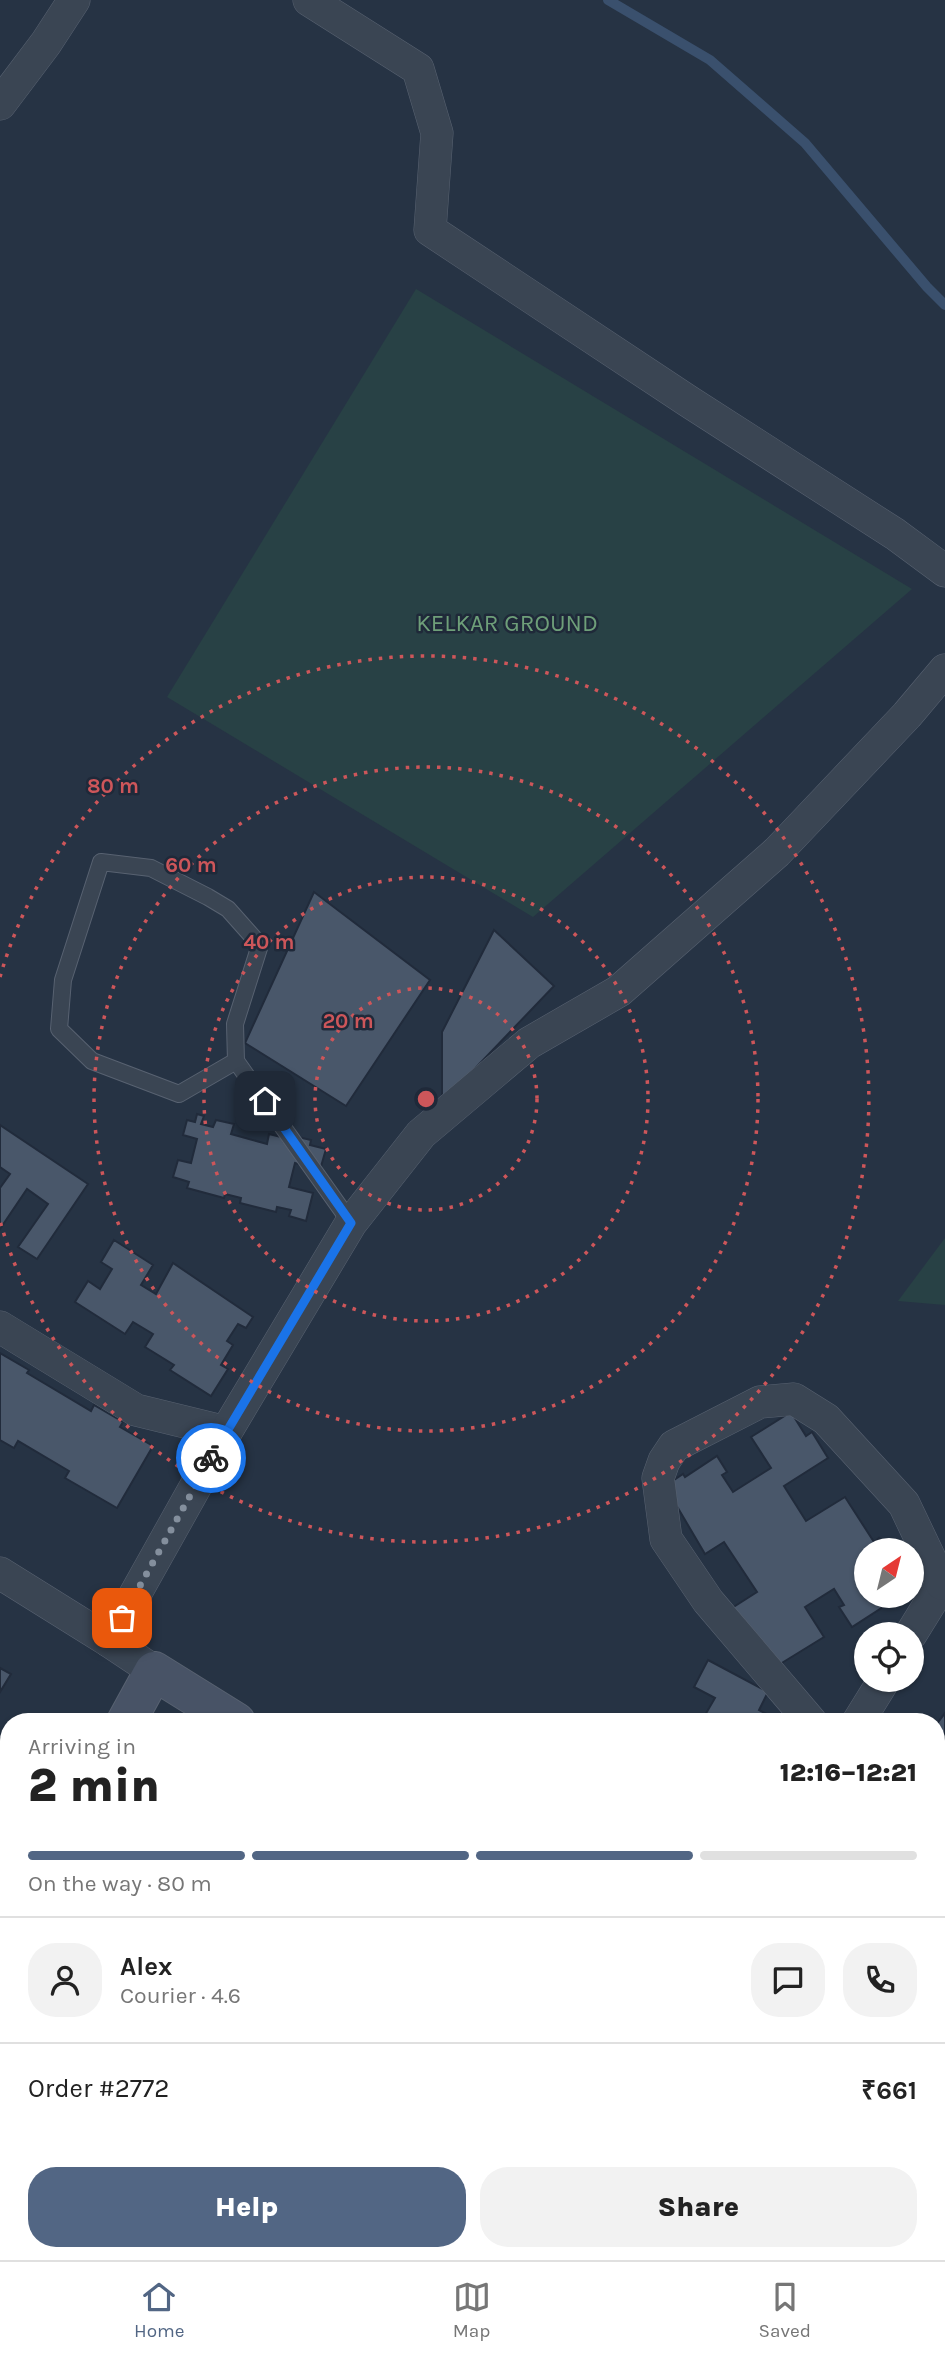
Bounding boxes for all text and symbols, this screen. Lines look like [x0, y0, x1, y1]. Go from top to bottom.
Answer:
park label: KELKAR GROUND [416, 609, 598, 637]
text: 80 m [87, 774, 139, 798]
text: 60 m [165, 853, 217, 877]
text: 40 m [243, 930, 295, 954]
text: 20 m [322, 1009, 374, 1033]
pin [235, 1071, 295, 1131]
icon: home [246, 1082, 284, 1120]
centre of rings [414, 1087, 438, 1111]
courier [176, 1423, 246, 1493]
icon: bike [192, 1439, 230, 1477]
north arrow [854, 1538, 924, 1608]
map controls [854, 1538, 924, 1692]
pin [92, 1588, 152, 1648]
icon: bag [103, 1599, 141, 1637]
button: locate [854, 1622, 924, 1692]
text: Arriving in [28, 1733, 136, 1760]
text: 12:16–12:21 [780, 1757, 917, 1788]
text: 2 min [28, 1759, 160, 1813]
text: On the way · 80 m [28, 1870, 212, 1897]
button: person [28, 1943, 102, 2017]
button: chat [751, 1943, 825, 2017]
button: phone [843, 1943, 917, 2017]
text: Alex [120, 1951, 172, 1982]
text: Courier · 4.6 [120, 1982, 241, 2009]
text: Order #2772 [28, 2073, 169, 2104]
text: ₹661 [861, 2075, 917, 2106]
button: Help [28, 2167, 466, 2247]
button: Share [480, 2167, 917, 2247]
tab: Home [134, 2278, 185, 2342]
tab: Map [453, 2278, 491, 2342]
tab: Saved [759, 2278, 811, 2342]

